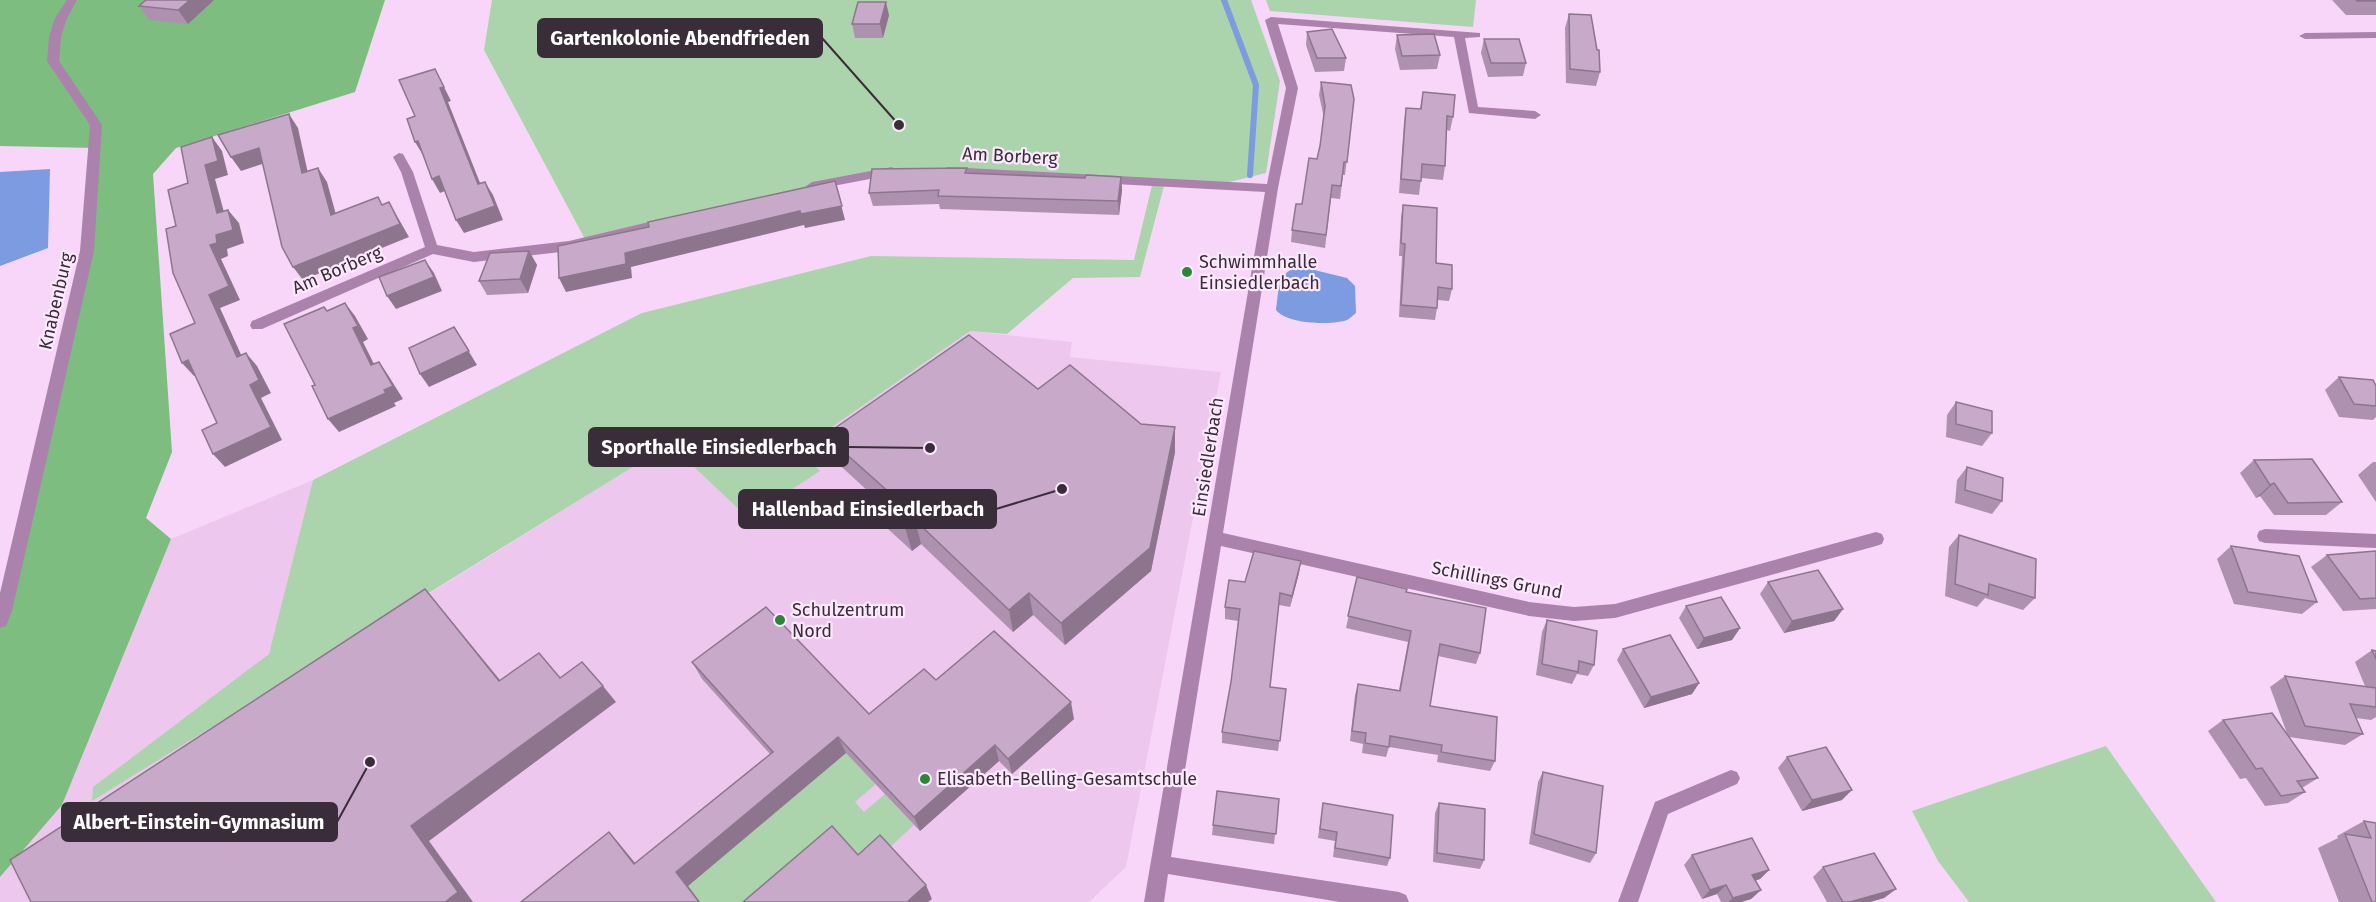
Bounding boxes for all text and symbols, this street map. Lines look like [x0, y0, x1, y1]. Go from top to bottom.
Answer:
callout: Gartenkolonie Abendfrieden [538, 19, 822, 57]
text: Gartenkolonie Abendfrieden [550, 26, 810, 50]
street label: Am Borberg [962, 143, 1059, 170]
street label: Am Borberg [289, 241, 386, 299]
street label: Knabenburg [34, 250, 78, 352]
place label: Schwimmhalle Einsiedlerbach [1199, 251, 1320, 294]
marker: Schwimmhalle Einsiedlerbach [1180, 265, 1194, 279]
street label: Einsiedlerbach [1188, 396, 1228, 518]
callout: Sporthalle Einsiedlerbach [589, 428, 848, 466]
text: Sporthalle Einsiedlerbach [601, 435, 837, 459]
callout: Hallenbad Einsiedlerbach [739, 490, 996, 528]
text: Hallenbad Einsiedlerbach [752, 497, 984, 521]
street label: Schillings Grund [1430, 557, 1564, 603]
place label: Schulzentrum Nord [792, 599, 904, 642]
marker: Schulzentrum Nord [773, 613, 787, 627]
place label: Elisabeth-Belling-Gesamtschule [937, 768, 1197, 790]
marker: Elisabeth-Belling-Gesamtschule [918, 772, 932, 786]
callout: Albert-Einstein-Gymnasium [62, 803, 337, 841]
text: Albert-Einstein-Gymnasium [73, 810, 324, 834]

